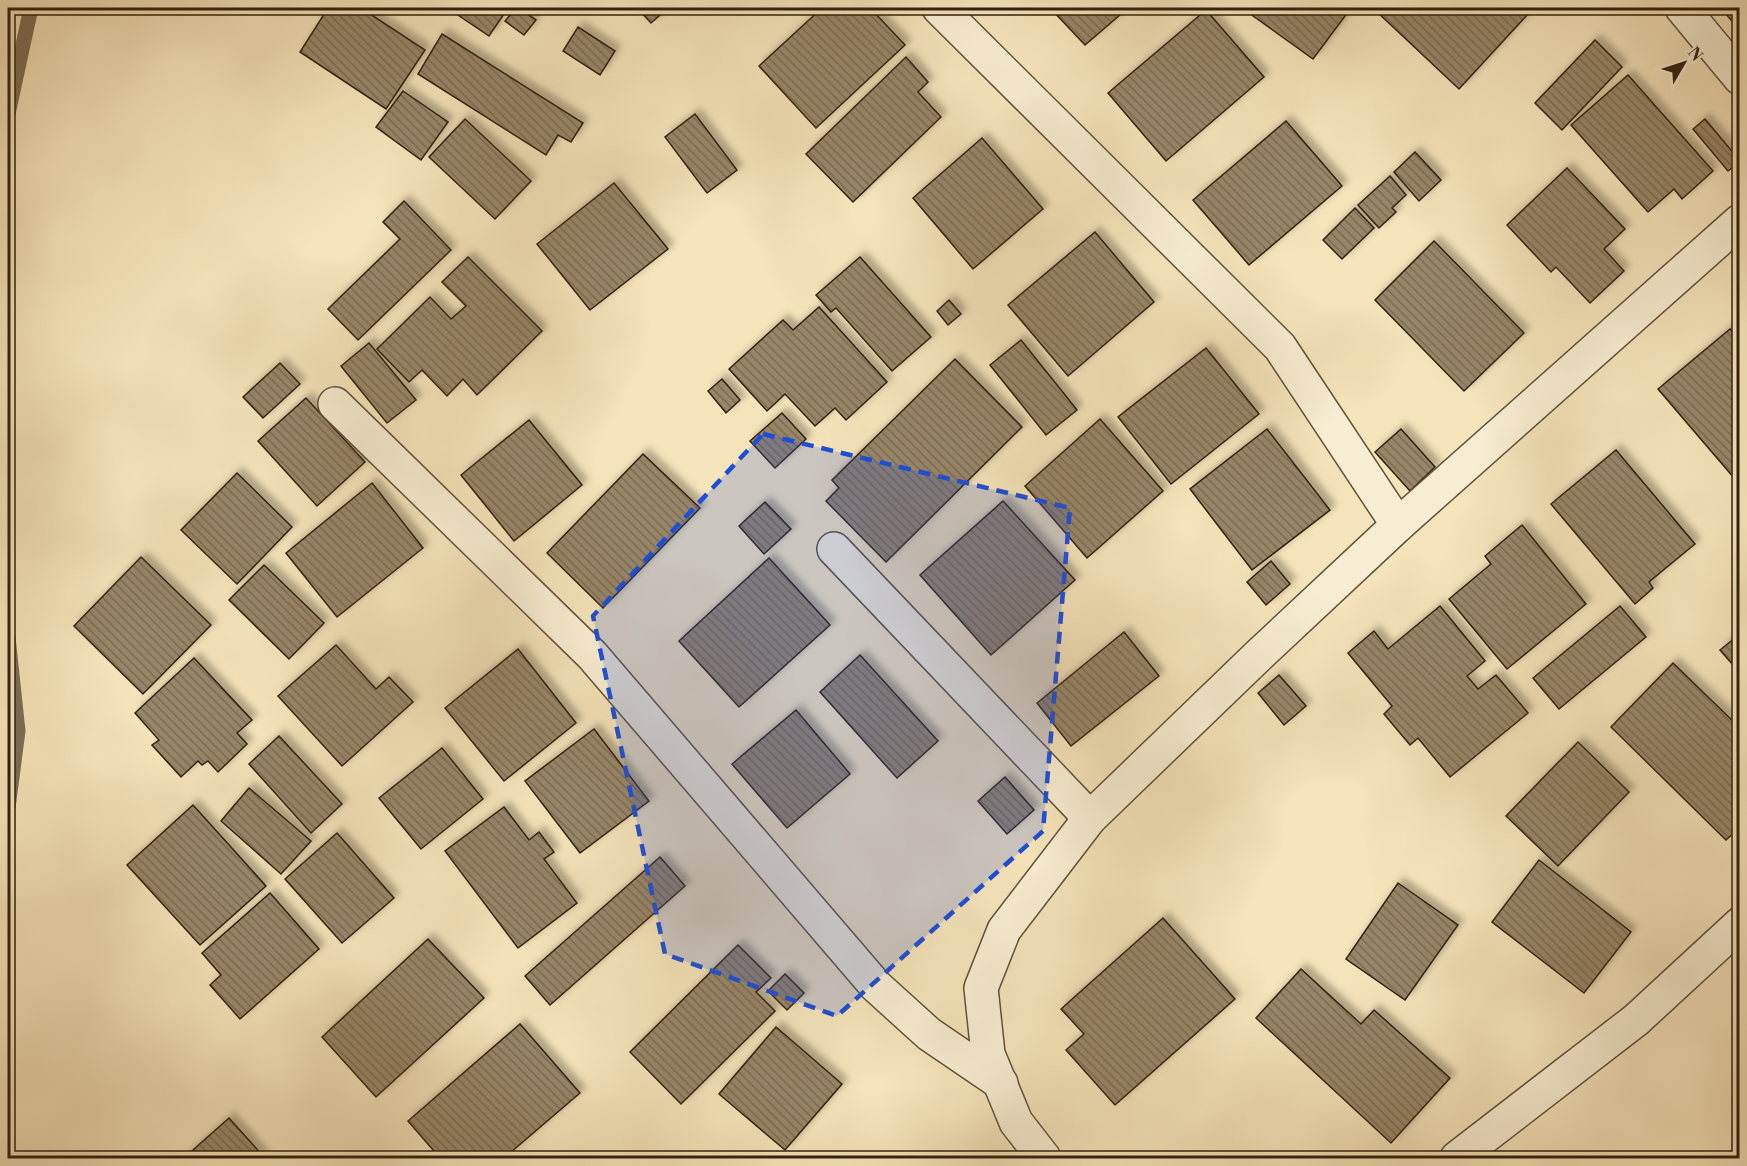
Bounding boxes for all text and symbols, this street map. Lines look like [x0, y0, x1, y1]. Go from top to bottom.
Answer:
north arrow [1654, 33, 1714, 93]
text: N [1683, 43, 1707, 66]

